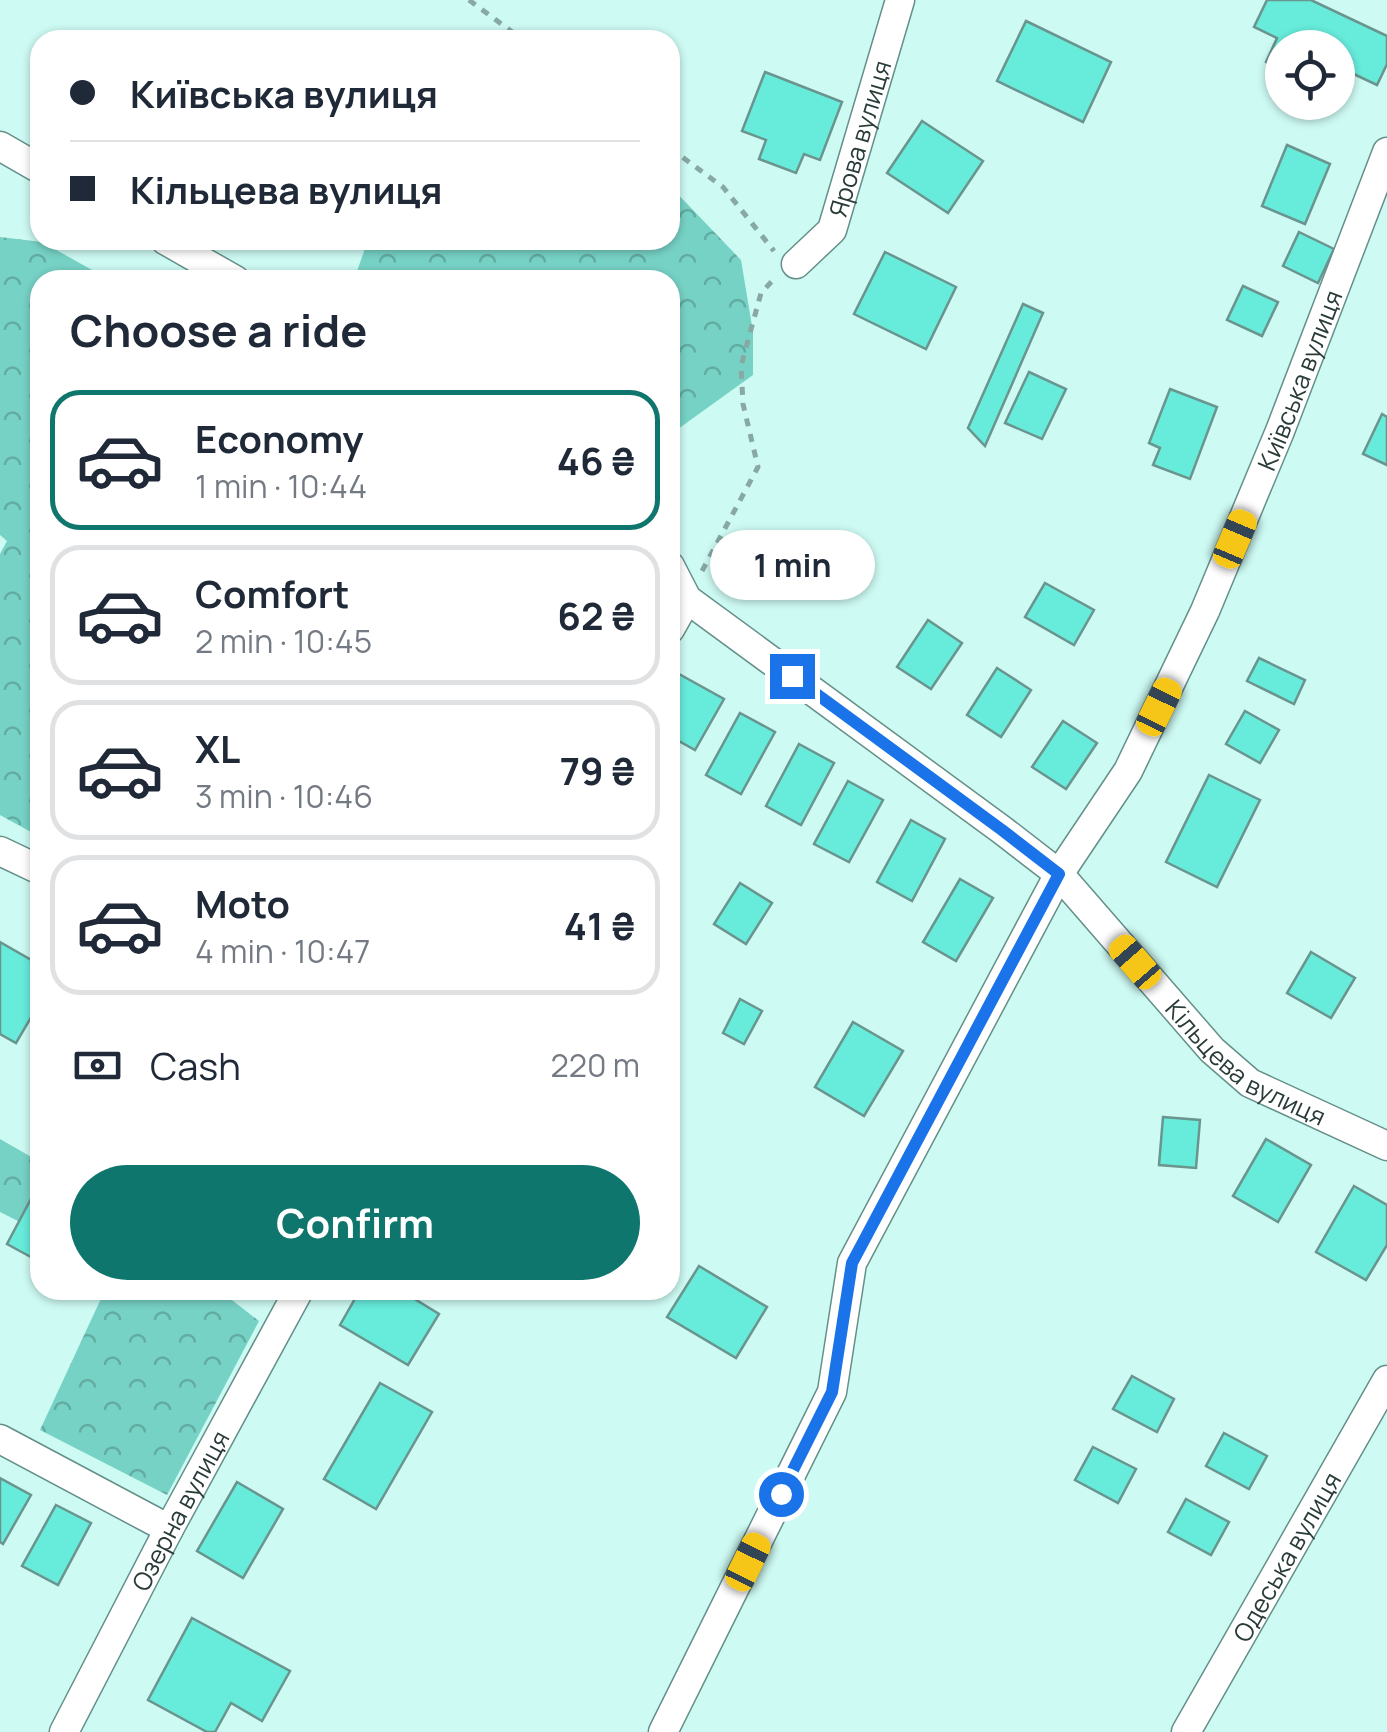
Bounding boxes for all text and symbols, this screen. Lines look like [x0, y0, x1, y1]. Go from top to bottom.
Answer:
map controls [1265, 30, 1355, 120]
button: locate [1265, 30, 1355, 120]
street label: Ярова вулиця [819, 56, 899, 221]
text: Київська вулиця [130, 67, 438, 119]
text: Кільцева вулиця [130, 163, 442, 215]
street label: Київська вулиця [1248, 285, 1350, 475]
text: Choose a ride [70, 299, 367, 361]
text: Economy [195, 412, 364, 464]
icon: car [75, 415, 165, 505]
text: 46 ₴ [557, 434, 635, 486]
text: 1 min · 10:44 [195, 464, 367, 508]
car [1209, 506, 1261, 572]
callout: 1 min [710, 531, 874, 601]
text: 1 min [753, 543, 832, 587]
text: Comfort [195, 567, 349, 619]
icon: car [75, 570, 165, 660]
text: 62 ₴ [557, 589, 635, 641]
text: 2 min · 10:45 [195, 619, 372, 663]
route end [770, 654, 815, 699]
car [1132, 673, 1186, 741]
text: XL [195, 722, 240, 774]
icon: car [75, 725, 165, 815]
text: 79 ₴ [560, 744, 635, 796]
text: 3 min · 10:46 [195, 774, 373, 818]
text: Moto [195, 877, 290, 929]
icon: car [75, 880, 165, 970]
text: 41 ₴ [564, 899, 635, 951]
text: 4 min · 10:47 [195, 929, 370, 973]
car [1104, 930, 1166, 994]
street label: Кільцева вулиця [1158, 992, 1332, 1133]
icon: cash [70, 1038, 125, 1093]
text: Cash [150, 1039, 241, 1091]
text: 220 m [550, 1043, 640, 1087]
button: Confirm [70, 1165, 640, 1280]
street label: Озерна вулиця [123, 1424, 237, 1597]
street label: Одеська вулиця [1224, 1465, 1349, 1648]
route start [759, 1472, 804, 1517]
car [721, 1528, 775, 1596]

